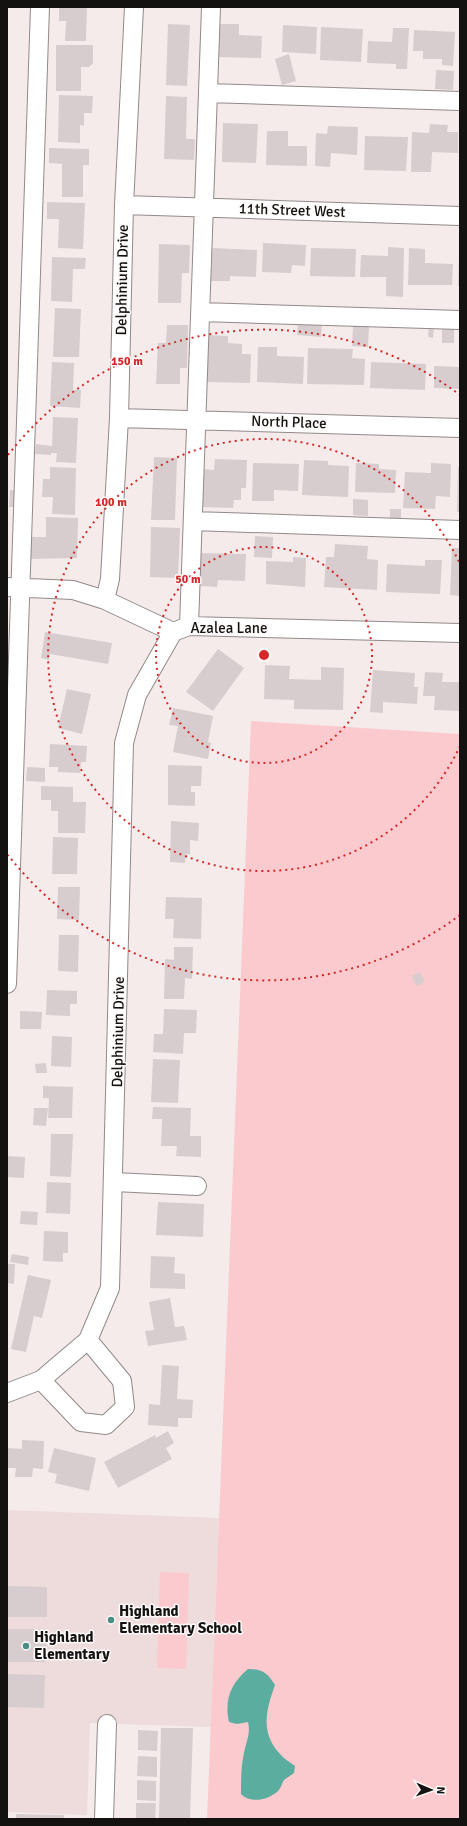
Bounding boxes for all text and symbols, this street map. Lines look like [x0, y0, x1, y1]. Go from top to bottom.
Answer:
street label: 11th Street West [238, 199, 346, 221]
street label: Delphinium Drive [112, 224, 132, 336]
text: 150 m [111, 354, 143, 369]
street label: North Place [251, 412, 327, 432]
text: 100 m [95, 495, 127, 510]
text: 50 m [175, 572, 201, 587]
street label: Azalea Lane [190, 619, 268, 637]
centre of rings [257, 648, 271, 662]
street label: Delphinium Drive [108, 976, 128, 1088]
place label: Highland Elementary School [119, 1602, 242, 1637]
marker: Highland Elementary School [106, 1615, 116, 1625]
place label: Highland Elementary [34, 1628, 110, 1663]
marker: Highland Elementary [21, 1641, 31, 1651]
north arrow [411, 1770, 451, 1810]
text: N [434, 1786, 447, 1794]

